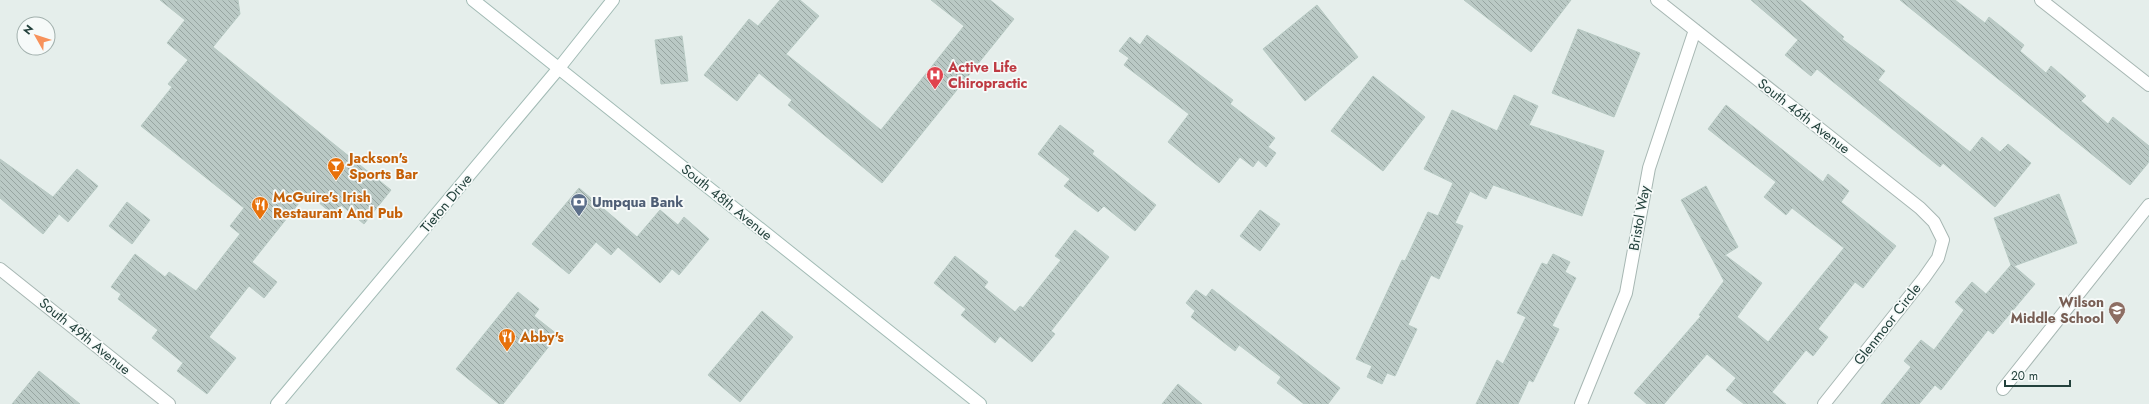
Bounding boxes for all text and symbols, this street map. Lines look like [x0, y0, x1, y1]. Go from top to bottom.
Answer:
north arrow [16, 16, 56, 56]
text: N [19, 21, 37, 38]
place label: Active Life Chiropractic [947, 57, 1028, 93]
hospital icon: Active Life Chiropractic [925, 65, 945, 90]
street label: South 46th Avenue [1754, 74, 1854, 158]
place label: Jackson's Sports Bar [346, 148, 418, 184]
bar icon: Jackson's Sports Bar [326, 156, 346, 181]
street label: South 48th Avenue [677, 159, 777, 245]
street label: Tieton Drive [416, 169, 476, 237]
street label: Bristol Way [1623, 183, 1655, 252]
place label: McGuire's Irish Restaurant And Pub [273, 187, 403, 223]
bank icon: Umpqua Bank [569, 192, 589, 217]
place label: Umpqua Bank [592, 192, 683, 212]
restaurant icon: McGuire's Irish Restaurant And Pub [250, 195, 270, 220]
street label: Glenmoor Circle [1849, 279, 1925, 369]
place label: Wilson Middle School [2010, 292, 2104, 328]
street label: South 49th Avenue [35, 293, 135, 379]
school or university icon: Wilson Middle School [2107, 300, 2127, 325]
restaurant icon: Abby's [497, 327, 517, 352]
place label: Abby's [519, 327, 565, 347]
scale bar [2005, 362, 2070, 388]
text: 20 m [2011, 367, 2038, 385]

